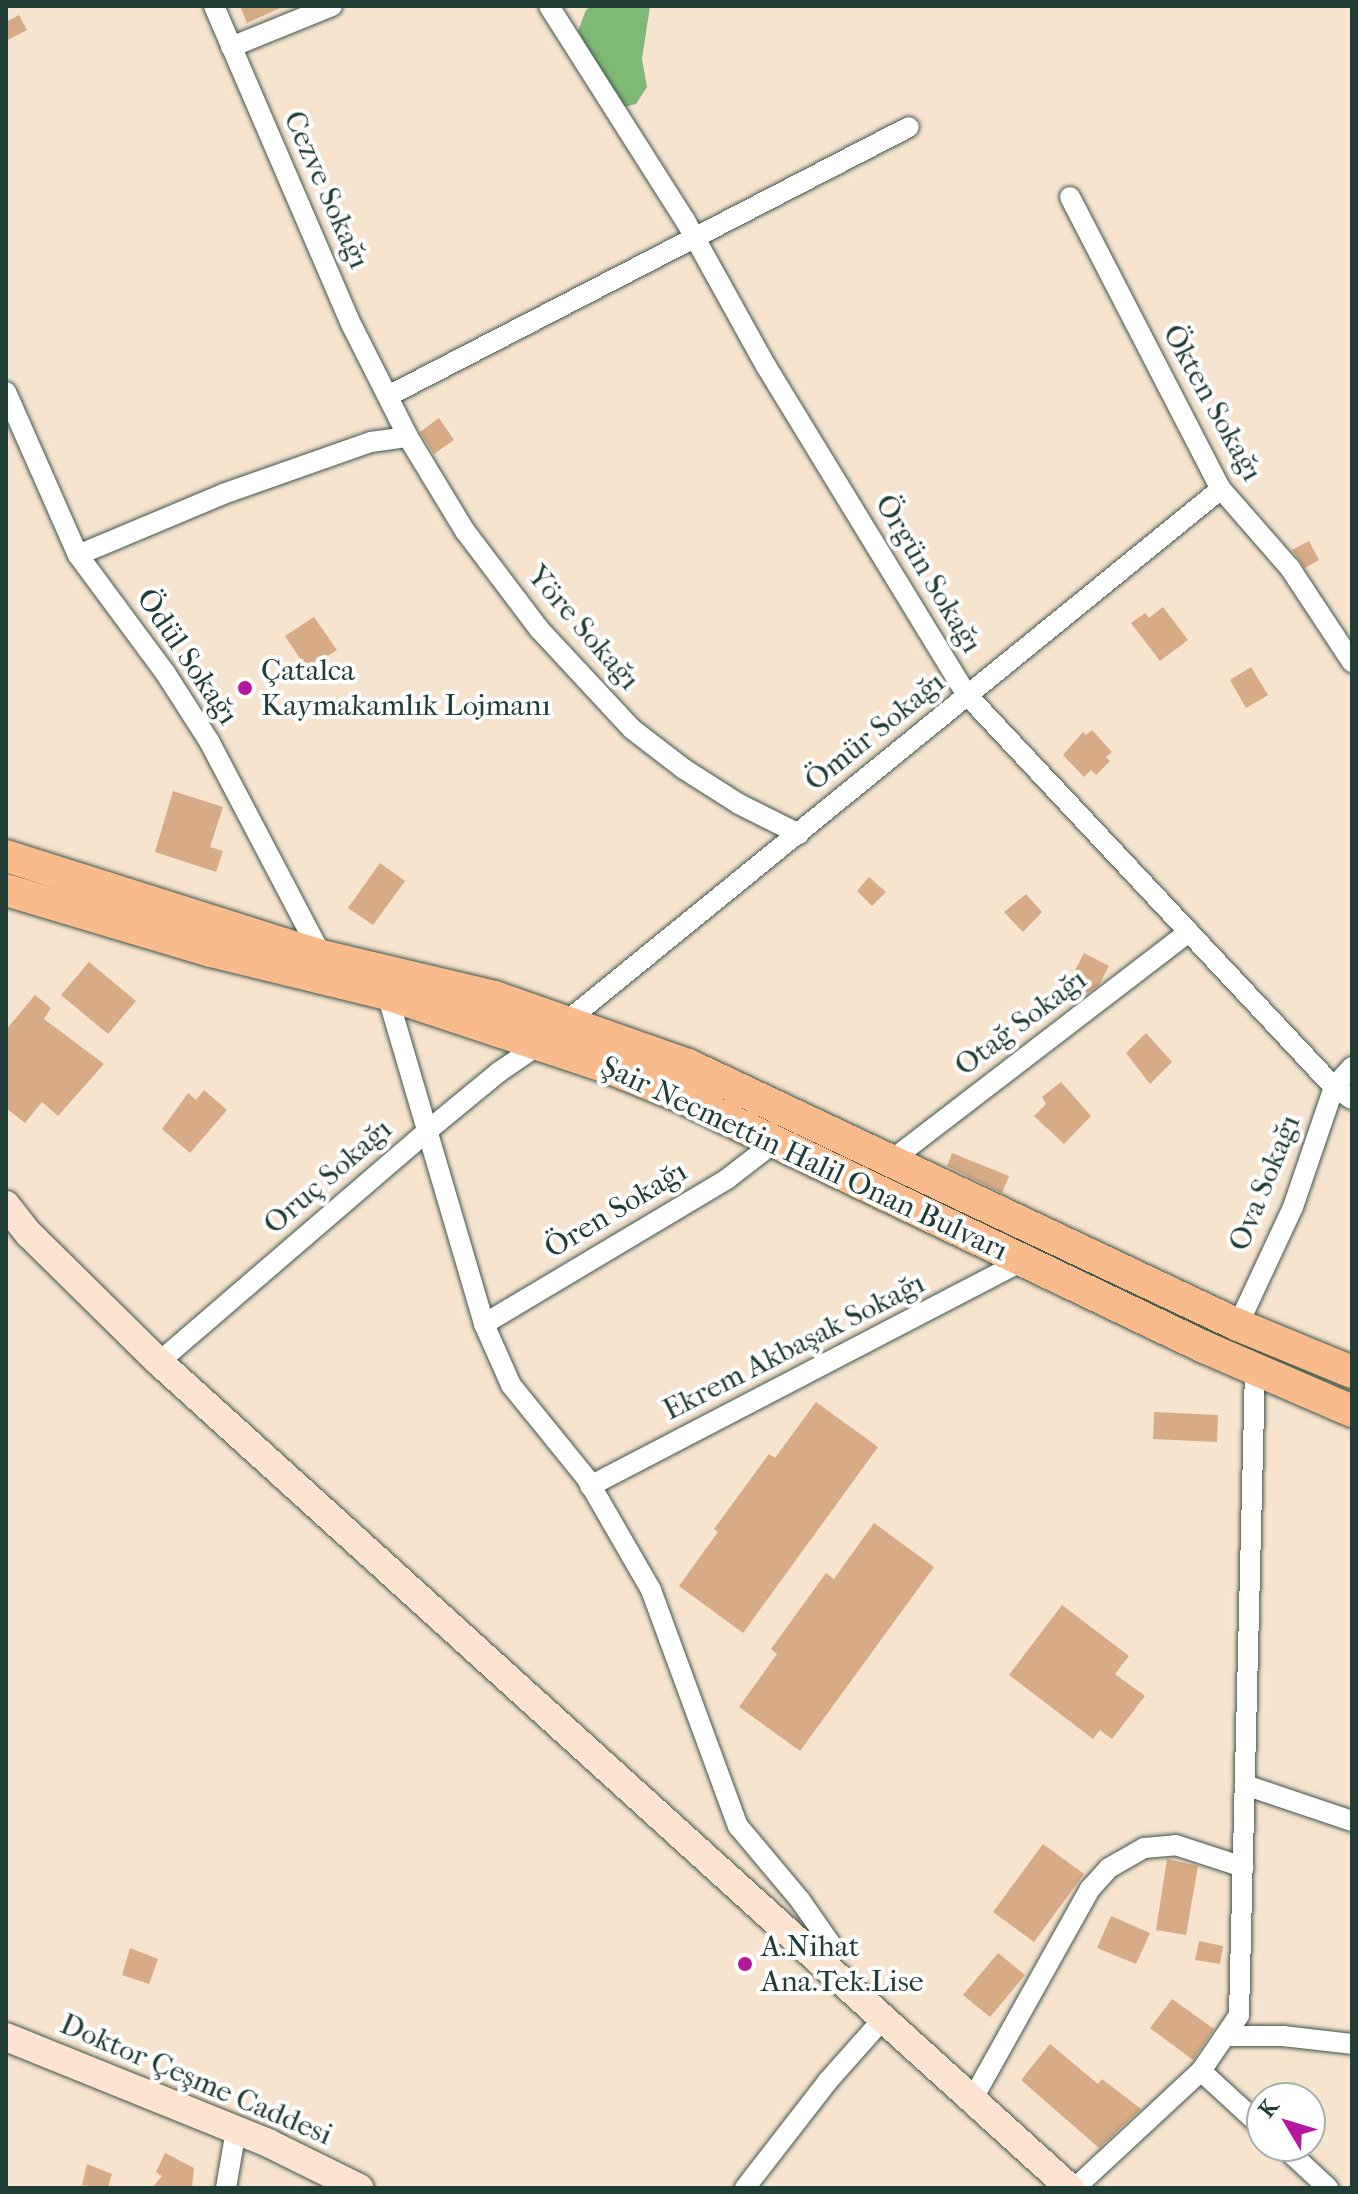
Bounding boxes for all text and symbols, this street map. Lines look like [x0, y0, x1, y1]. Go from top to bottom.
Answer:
street label: Cezve Sokağı [275, 106, 377, 274]
street label: Ökten Sokağı [1154, 319, 1270, 487]
street label: Örgün Sokağı [867, 488, 989, 660]
street label: Yöre Sokağı [519, 558, 647, 698]
street label: Ödül Sokağı [128, 582, 246, 732]
place label: Çatalca Kaymakamlık Lojmanı [261, 653, 551, 724]
street label: Ömür Sokağı [798, 665, 952, 799]
marker: Çatalca Kaymakamlık Lojmanı [236, 679, 254, 697]
street label: Otağ Sokağı [948, 962, 1094, 1084]
street label: Şair Necmettin Halil Onan Bulvarı [595, 1049, 1013, 1269]
street label: Ova Sokağı [1221, 1110, 1309, 1256]
street label: Oruç Sokağı [257, 1112, 399, 1242]
street label: Ören Sokağı [538, 1153, 694, 1267]
street label: Ekrem Akbaşak Sokağı [657, 1265, 931, 1429]
place label: A.Nihat Ana.Tek.Lise [761, 1929, 924, 2000]
marker: A.Nihat Ana.Tek.Lise [736, 1955, 754, 1973]
street label: Doktor Çeşme Caddesi [55, 2006, 337, 2154]
north arrow [1246, 2082, 1326, 2162]
text: K [1253, 2094, 1284, 2123]

